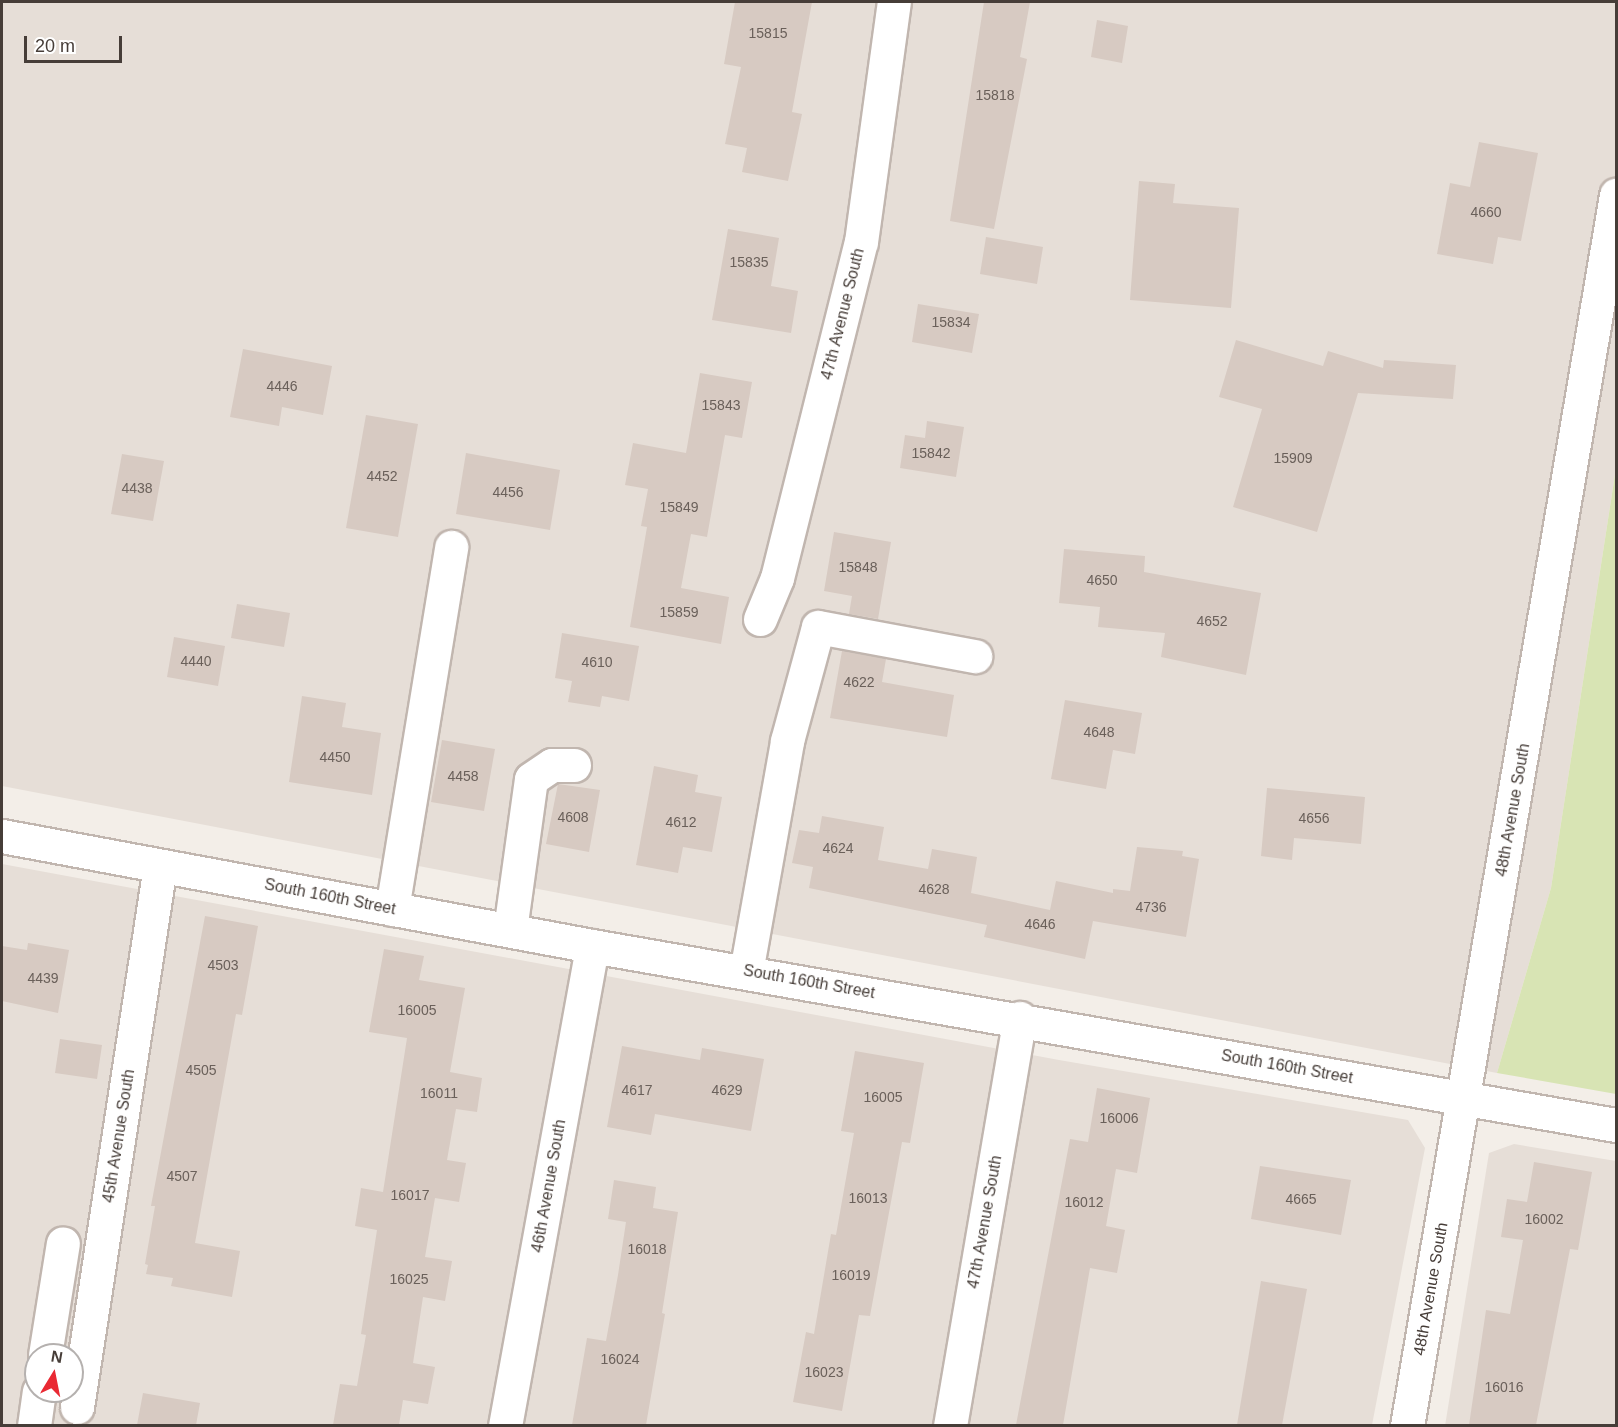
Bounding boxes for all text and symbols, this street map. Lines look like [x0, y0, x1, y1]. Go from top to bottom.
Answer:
scale bar [27, 24, 124, 62]
house number: 15815 [749, 25, 787, 41]
text: 20 m [35, 36, 75, 56]
house number: 15818 [976, 87, 1014, 103]
house number: 4660 [1470, 204, 1502, 220]
street label: 47th Avenue South [817, 246, 869, 382]
house number: 15835 [730, 254, 768, 270]
house number: 15834 [932, 314, 970, 330]
house number: 4446 [266, 378, 298, 394]
house number: 15843 [702, 397, 740, 413]
house number: 15842 [912, 445, 950, 461]
house number: 15909 [1274, 450, 1312, 466]
house number: 4452 [366, 468, 398, 484]
house number: 4438 [121, 480, 153, 496]
house number: 4456 [492, 484, 524, 500]
house number: 15849 [660, 499, 698, 515]
house number: 15848 [839, 559, 877, 575]
house number: 4650 [1086, 572, 1118, 588]
house number: 15859 [660, 604, 698, 620]
house number: 4652 [1196, 613, 1228, 629]
house number: 4440 [180, 653, 212, 669]
house number: 4610 [581, 654, 613, 670]
house number: 4622 [843, 674, 875, 690]
house number: 4648 [1083, 724, 1115, 740]
street label: 48th Avenue South [1492, 741, 1534, 879]
house number: 4450 [319, 749, 351, 765]
house number: 4458 [447, 768, 479, 784]
house number: 4608 [557, 809, 589, 825]
house number: 4656 [1298, 810, 1330, 826]
house number: 4612 [665, 814, 697, 830]
house number: 4624 [822, 840, 854, 856]
street label: South 160th Street [263, 875, 397, 919]
house number: 4628 [918, 881, 950, 897]
house number: 4736 [1135, 899, 1167, 915]
house number: 4646 [1024, 916, 1056, 932]
house number: 4503 [207, 957, 239, 973]
street label: South 160th Street [742, 961, 876, 1003]
house number: 4439 [27, 970, 59, 986]
house number: 16005 [398, 1002, 436, 1018]
street label: South 160th Street [1220, 1046, 1354, 1088]
house number: 4505 [185, 1062, 217, 1078]
street label: 45th Avenue South [99, 1067, 139, 1205]
house number: 4617 [621, 1082, 653, 1098]
house number: 4629 [711, 1082, 743, 1098]
house number: 16011 [420, 1085, 458, 1101]
house number: 16005 [864, 1089, 902, 1105]
house number: 16006 [1100, 1110, 1138, 1126]
street label: 46th Avenue South [528, 1117, 570, 1255]
street label: 47th Avenue South [964, 1153, 1006, 1291]
house number: 4507 [166, 1168, 198, 1184]
house number: 16017 [391, 1187, 429, 1203]
house number: 16013 [849, 1190, 887, 1206]
house number: 4665 [1285, 1191, 1317, 1207]
house number: 16012 [1065, 1194, 1103, 1210]
house number: 16002 [1525, 1211, 1563, 1227]
street label: 48th Avenue South [1410, 1220, 1452, 1358]
house number: 16018 [628, 1241, 666, 1257]
house number: 16019 [832, 1267, 870, 1283]
house number: 16025 [390, 1271, 428, 1287]
north arrow [24, 1343, 84, 1403]
text: N [50, 1347, 64, 1366]
house number: 16024 [601, 1351, 639, 1367]
house number: 16023 [805, 1364, 843, 1380]
house number: 16016 [1485, 1379, 1523, 1395]

